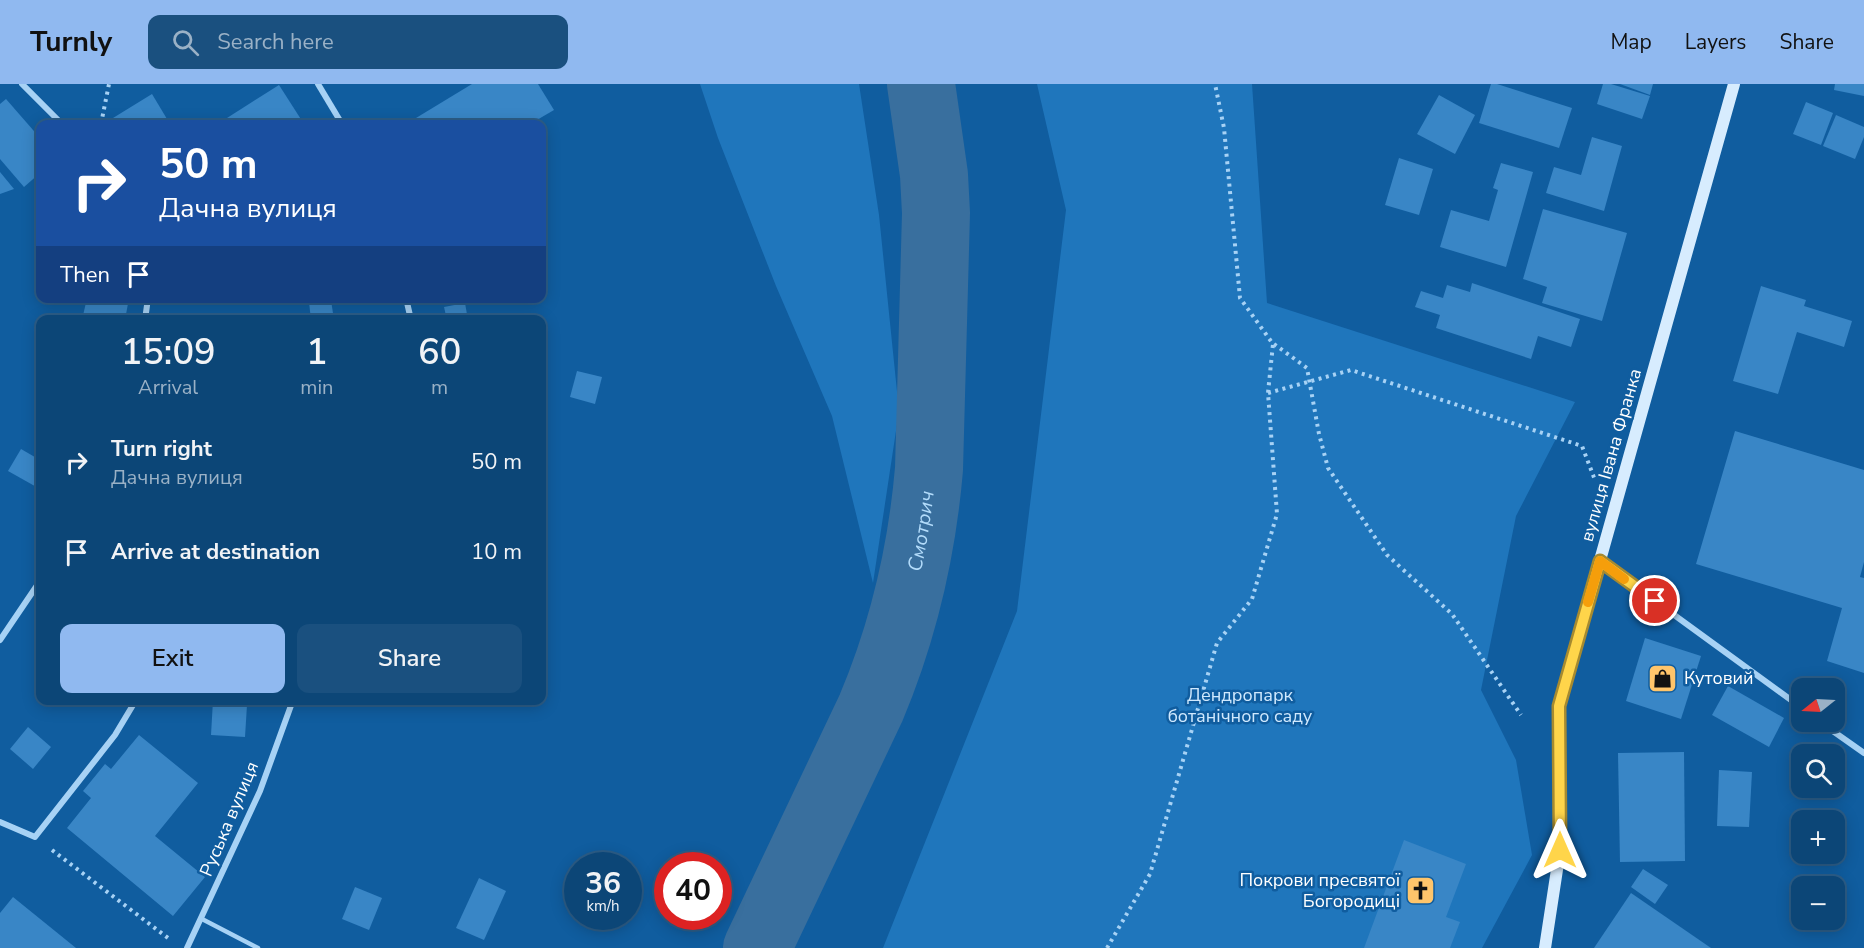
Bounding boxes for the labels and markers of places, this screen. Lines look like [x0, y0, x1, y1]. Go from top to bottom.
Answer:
pin [1629, 575, 1680, 626]
shop icon: Кутовий [1647, 662, 1679, 694]
place label: Кутовий [1684, 666, 1754, 690]
place label: Покрови пресвятої Богородиці [1239, 868, 1401, 913]
church icon: Покрови пресвятої Богородиці [1405, 874, 1437, 906]

